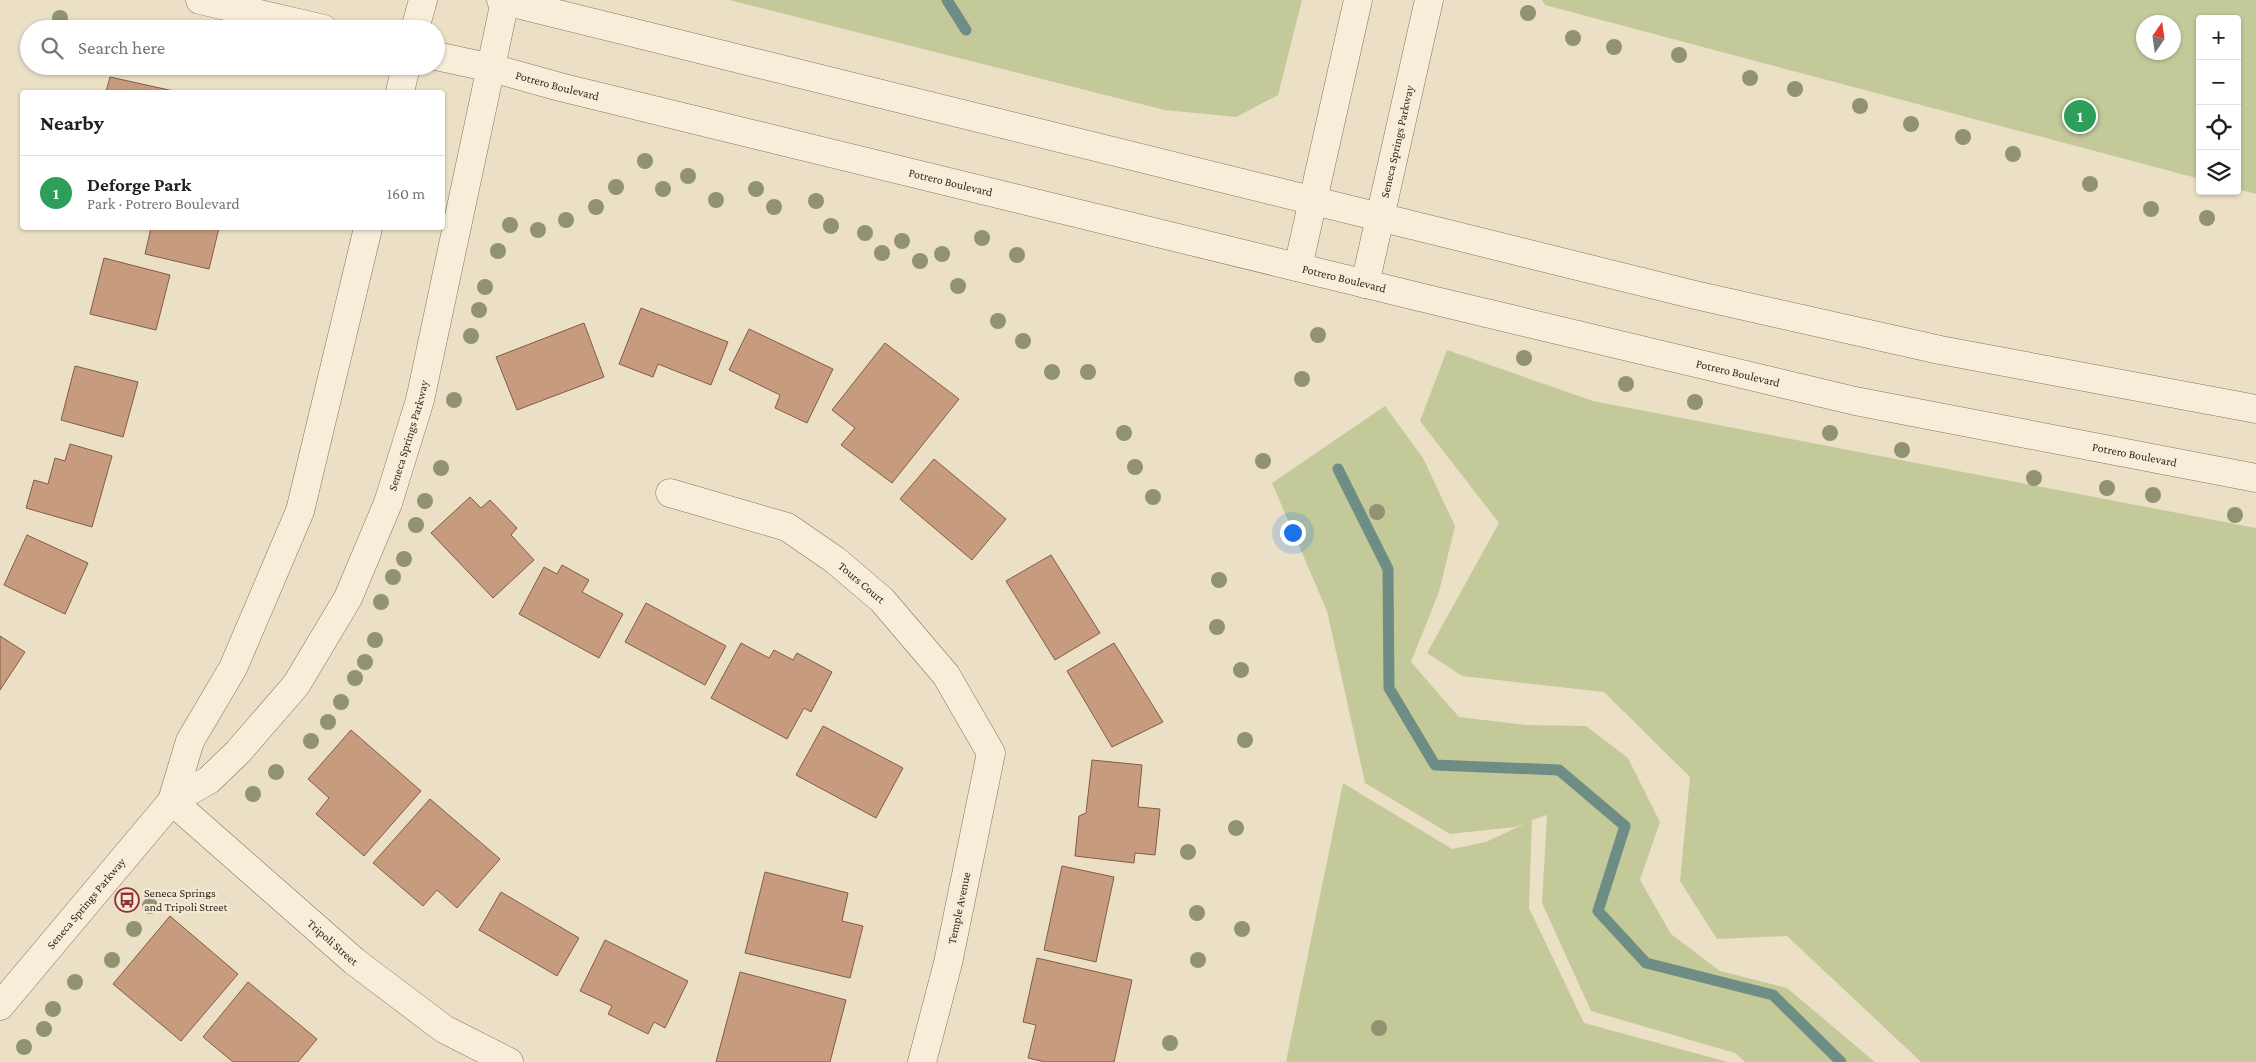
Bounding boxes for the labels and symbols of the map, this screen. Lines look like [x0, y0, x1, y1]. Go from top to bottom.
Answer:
north arrow [2136, 15, 2181, 60]
street label: Potrero Boulevard [514, 68, 601, 103]
street label: Seneca Springs Parkway [1378, 84, 1417, 199]
pin: 1 [2064, 97, 2096, 135]
street label: Potrero Boulevard [907, 165, 995, 200]
street label: Potrero Boulevard [1301, 262, 1388, 296]
street label: Potrero Boulevard [1694, 356, 1782, 390]
street label: Seneca Springs Parkway [385, 378, 431, 493]
street label: Potrero Boulevard [2091, 440, 2179, 470]
your location [1280, 520, 1306, 546]
street label: Tours Court [835, 559, 889, 607]
street label: Seneca Springs Parkway [44, 854, 129, 952]
street label: Temple Avenue [945, 871, 973, 945]
place label: Seneca Springs and Tripoli Street [144, 886, 228, 914]
bus stop icon: Seneca Springs and Tripoli Street [114, 887, 140, 913]
street label: Tripoli Street [304, 916, 362, 969]

